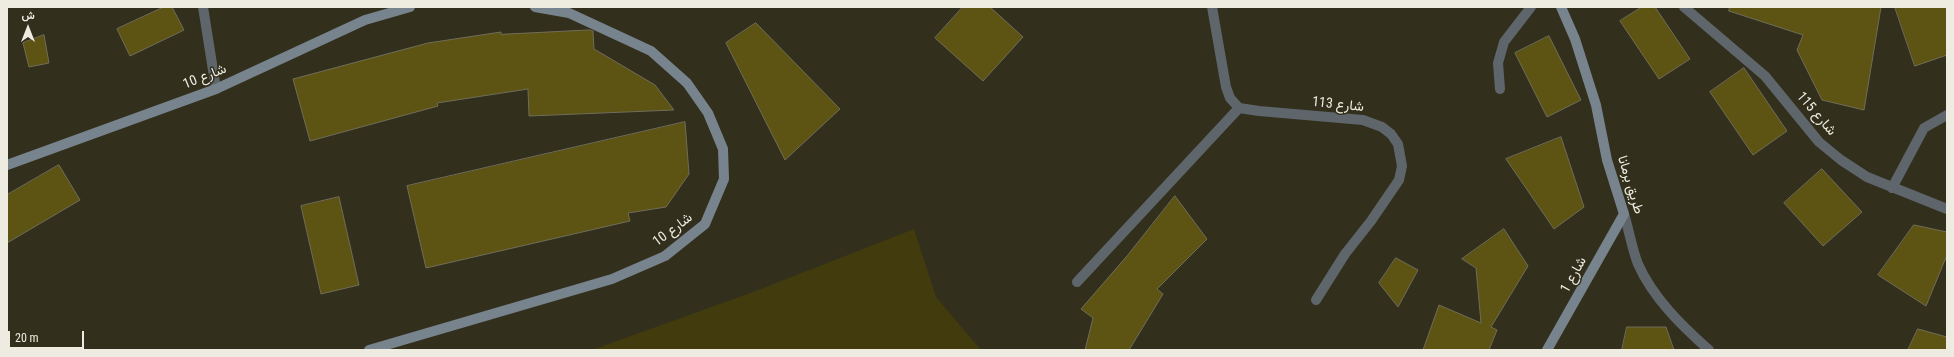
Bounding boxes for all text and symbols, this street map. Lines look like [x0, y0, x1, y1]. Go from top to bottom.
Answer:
north arrow [8, 8, 48, 48]
text: ش [21, 9, 35, 22]
street label: شارع 10 [181, 61, 229, 93]
street label: شارع 115 [1793, 89, 1839, 139]
street label: شارع 113 [1311, 94, 1365, 116]
street label: طريق برمانا [1613, 154, 1647, 216]
street label: شارع 10 [650, 210, 696, 250]
street label: شارع 1 [1557, 254, 1591, 296]
scale bar [10, 323, 86, 349]
text: 20 m [15, 331, 39, 345]

